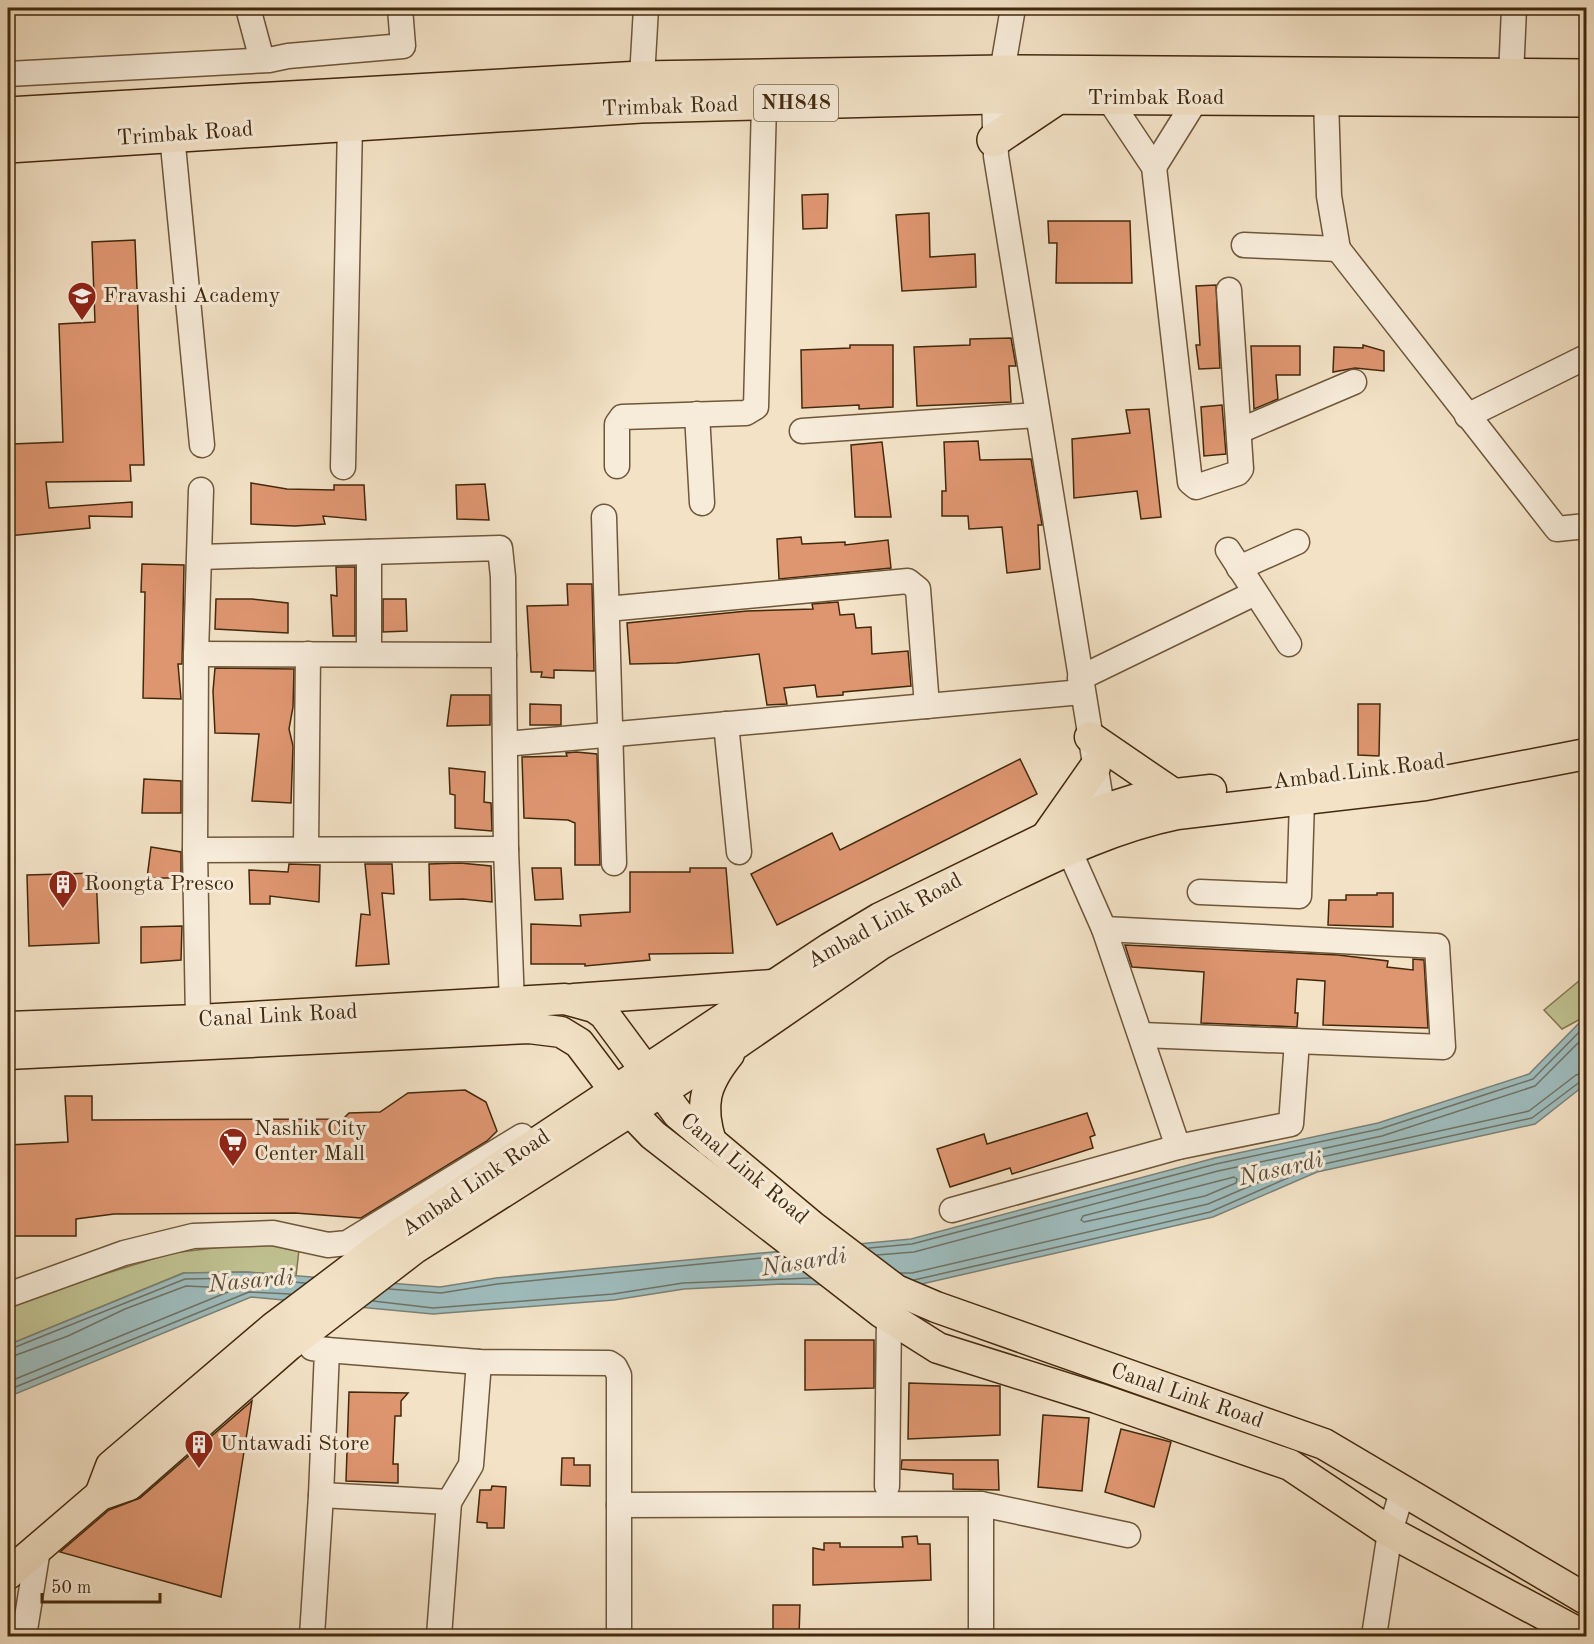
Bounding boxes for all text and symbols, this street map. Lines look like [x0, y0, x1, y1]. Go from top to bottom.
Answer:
road number: NH848 [754, 85, 838, 121]
street label: Trimbak Road [1088, 87, 1224, 109]
street label: Trimbak Road [601, 94, 739, 120]
street label: Trimbak Road [116, 118, 254, 150]
school or university icon: Fravashi Academy [66, 280, 98, 322]
place label: Fravashi Academy [103, 285, 281, 307]
street label: Ambad Link Road [1272, 751, 1446, 793]
building icon: Roongta Presco [47, 868, 79, 910]
street label: Ambad Link Road [804, 869, 966, 973]
place label: Roongta Presco [84, 873, 234, 895]
street label: Canal Link Road [198, 1001, 358, 1031]
street label: Canal Link Road [676, 1109, 812, 1229]
place label: Nashik City Center Mall [254, 1118, 367, 1165]
street label: Ambad Link Road [398, 1125, 554, 1241]
supermarket icon: Nashik City Center Mall [217, 1126, 249, 1168]
water label: Nasardi [1236, 1149, 1326, 1192]
water label: Nasardi [759, 1244, 848, 1282]
water label: Nasardi [206, 1266, 295, 1298]
street label: Canal Link Road [1108, 1360, 1266, 1432]
building icon: Untawadi Store [183, 1428, 215, 1470]
place label: Untawadi Store [220, 1433, 369, 1455]
scale bar [42, 1566, 160, 1604]
text: 50 m [51, 1579, 91, 1597]

